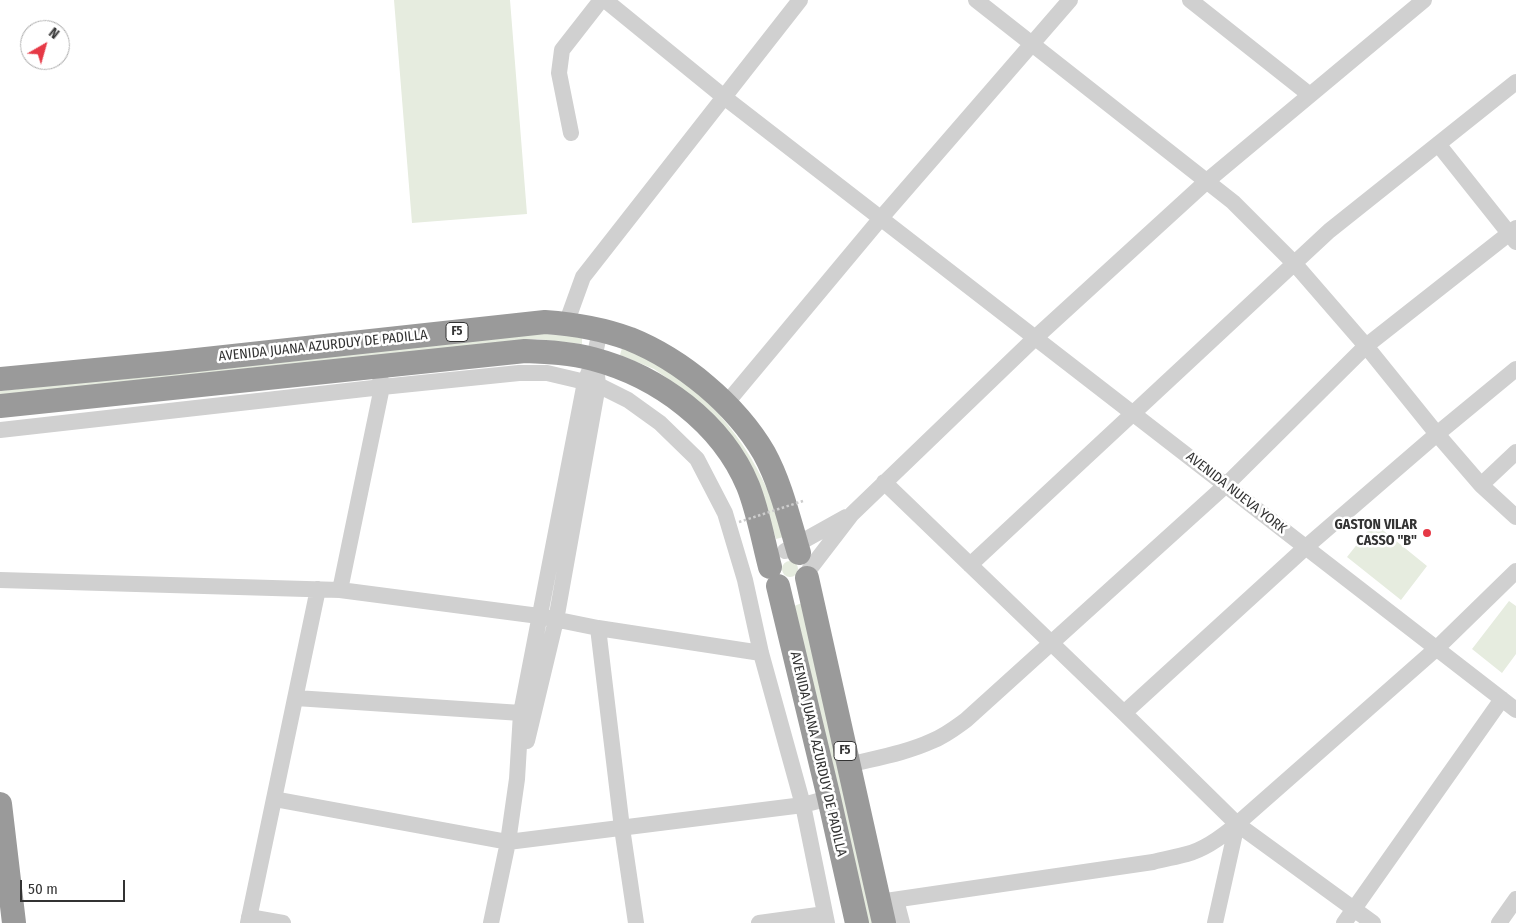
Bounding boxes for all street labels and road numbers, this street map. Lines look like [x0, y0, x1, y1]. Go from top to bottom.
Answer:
road number: F5 [446, 322, 468, 342]
street label: AVENIDA JUANA AZURDUY DE PADILLA [218, 327, 428, 365]
street label: AVENIDA NUEVA YORK [1182, 449, 1290, 537]
street label: AVENIDA JUANA AZURDUY DE PADILLA [786, 650, 850, 858]
road number: F5 [834, 741, 856, 760]

